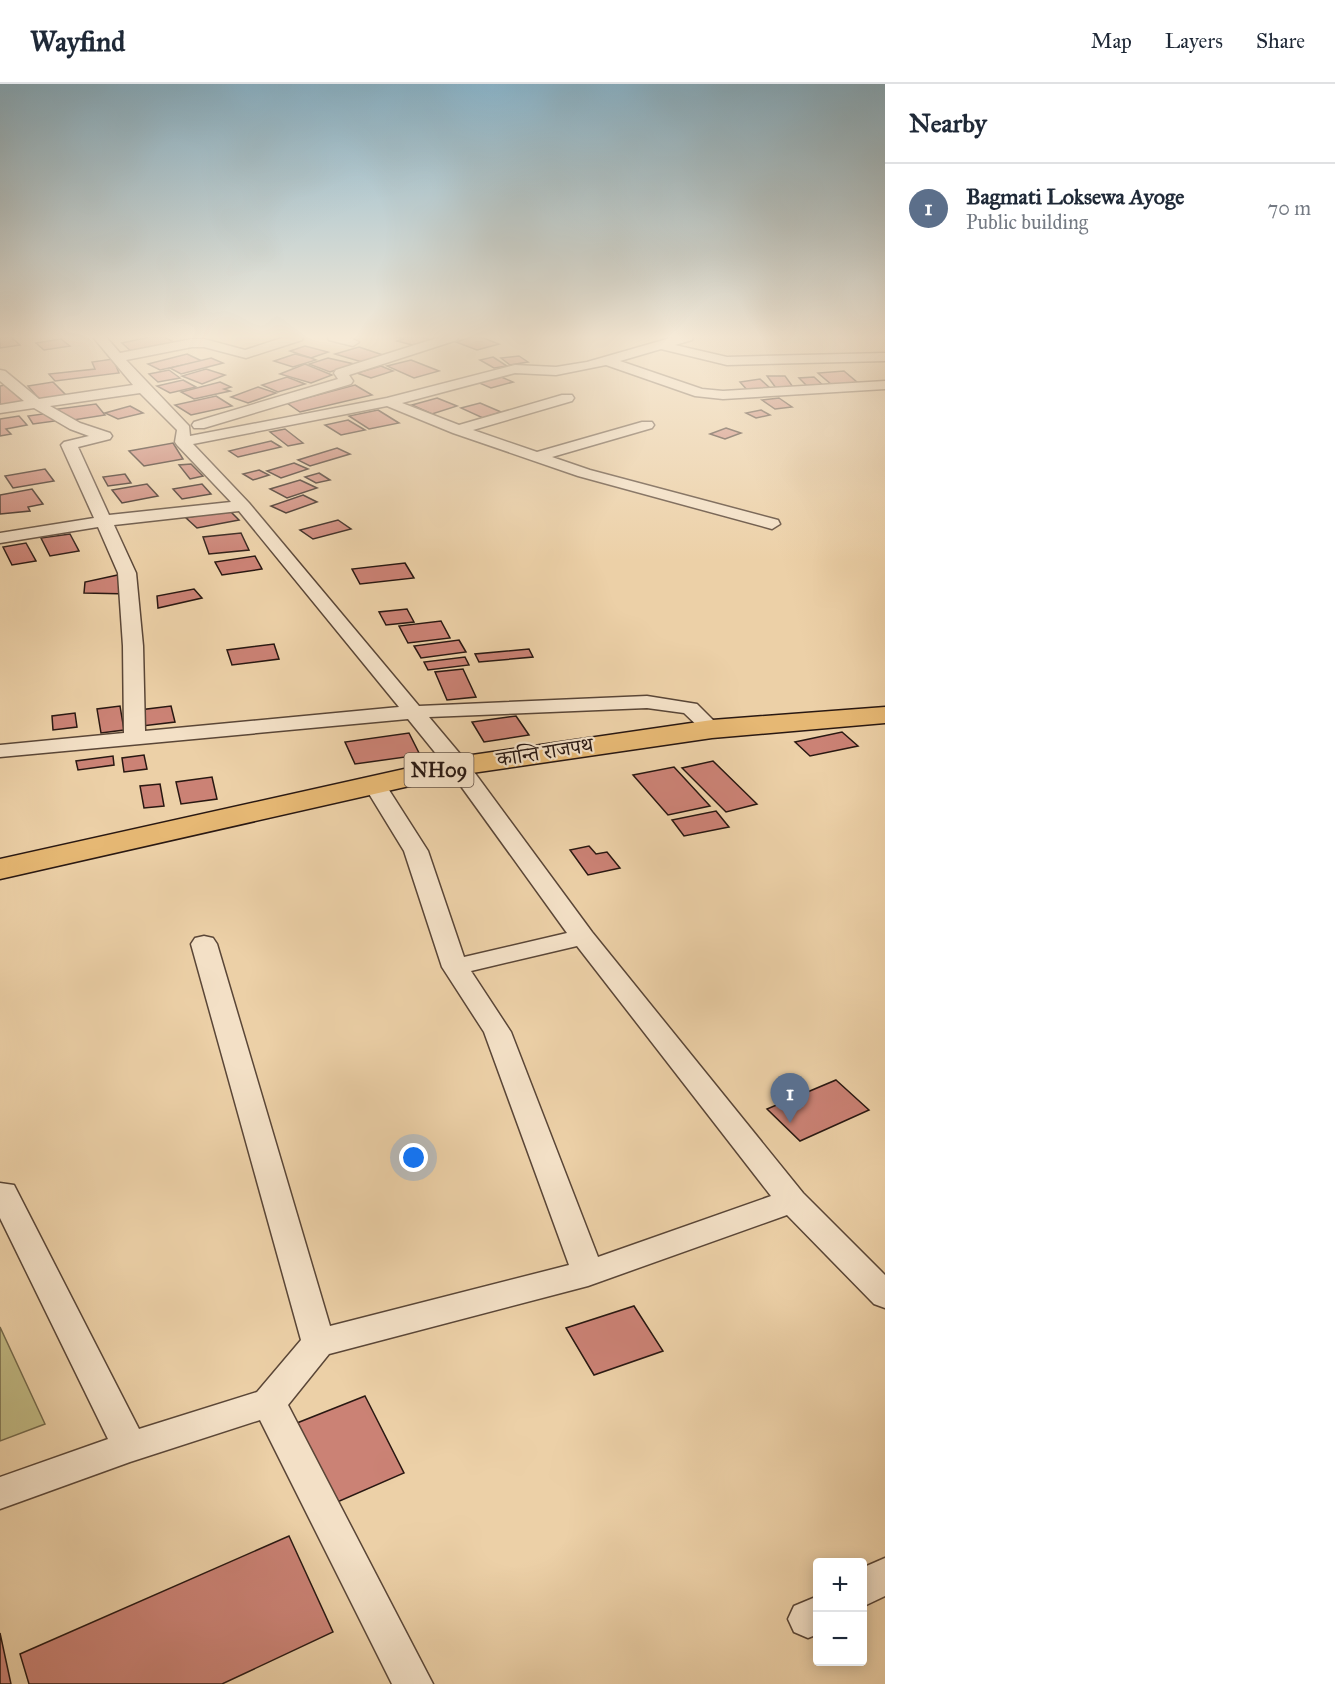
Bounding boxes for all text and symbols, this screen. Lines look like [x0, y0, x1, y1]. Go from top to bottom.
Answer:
text: Wayfind [30, 24, 125, 59]
text: Map [1091, 28, 1132, 54]
text: Layers [1165, 28, 1223, 54]
text: Share [1256, 28, 1305, 54]
text: Nearby [909, 107, 987, 139]
text: Bagmati Loksewa Ayoge [966, 183, 1184, 210]
text: 1 [925, 196, 932, 220]
text: 70 m [1268, 196, 1311, 220]
text: Public building [966, 210, 1088, 234]
street label: कान्ति राजपथ [494, 731, 597, 773]
road number: NH09 [404, 753, 474, 787]
pin: 1 [770, 1074, 810, 1123]
your location [399, 1143, 428, 1172]
map controls [813, 1558, 867, 1666]
button: + [813, 1558, 867, 1612]
button: − [813, 1612, 867, 1666]

